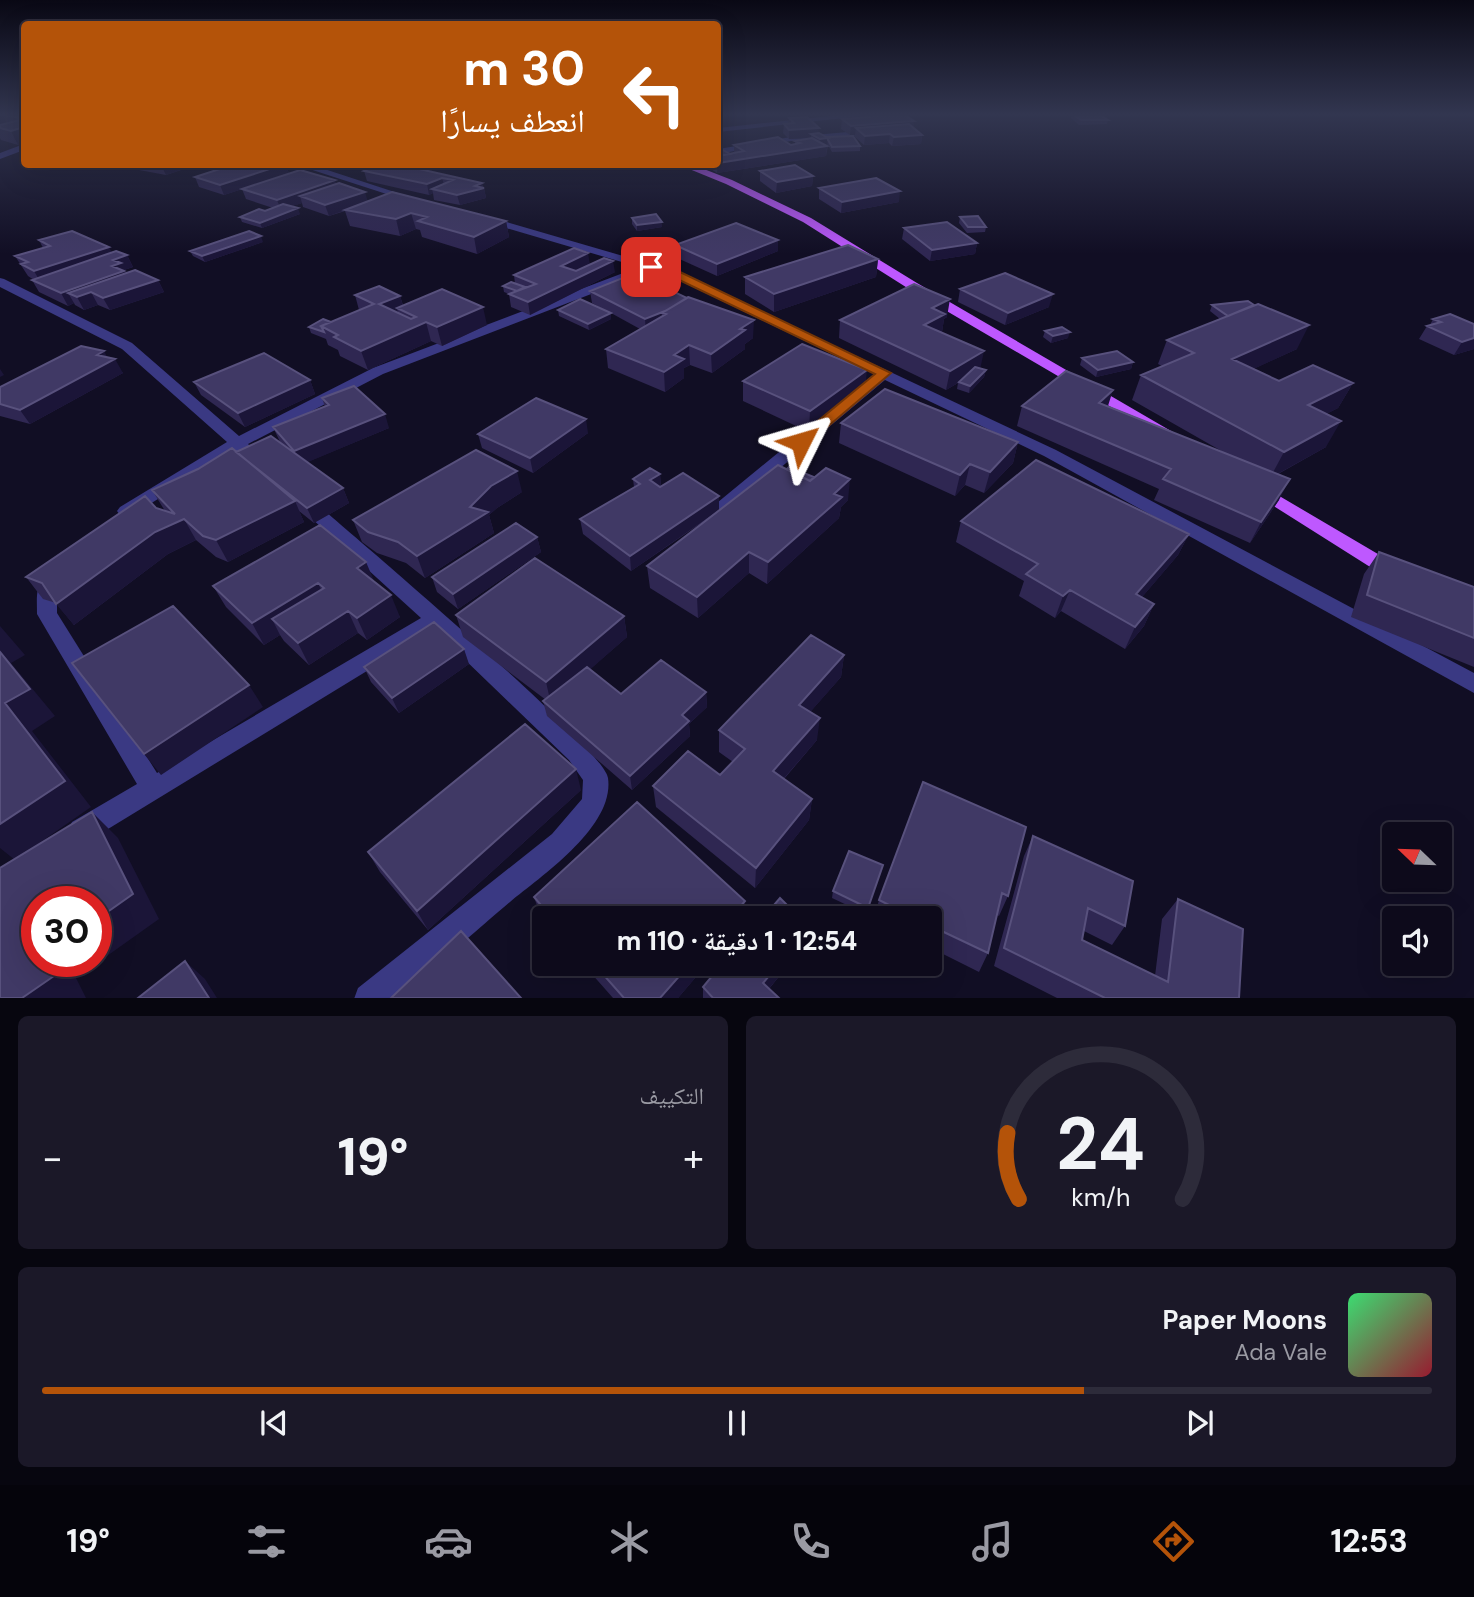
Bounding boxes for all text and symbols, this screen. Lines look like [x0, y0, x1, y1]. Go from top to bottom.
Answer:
text: 30 m [463, 36, 585, 100]
icon: left [609, 49, 700, 140]
text: انعطف يسارًا [440, 100, 585, 142]
pin [621, 237, 681, 297]
icon: arrive [632, 248, 670, 286]
position arrow [764, 405, 838, 479]
north arrow [1382, 822, 1452, 892]
map controls [1382, 822, 1452, 976]
speed limit sign: 30 [21, 886, 112, 977]
button: sound [1382, 906, 1452, 976]
text: 12:54 · 1 دقيقة · 110 m [617, 924, 857, 958]
text: التكييف [639, 1081, 704, 1111]
text: 24 [1057, 1097, 1145, 1192]
text: 19° [337, 1123, 409, 1191]
text: − [42, 1133, 63, 1183]
text: + [683, 1133, 704, 1183]
text: km/h [1071, 1180, 1131, 1213]
text: Paper Moons [1163, 1303, 1327, 1337]
text: Ada Vale [1234, 1337, 1327, 1367]
icon: previous [255, 1404, 293, 1442]
icon: pause [718, 1404, 756, 1442]
icon: next [1181, 1404, 1219, 1442]
icon: filters [242, 1517, 291, 1566]
icon: car [424, 1517, 473, 1566]
icon: climate [605, 1517, 654, 1566]
icon: phone [786, 1517, 835, 1566]
icon: music [968, 1517, 1017, 1566]
icon: directions [1149, 1517, 1198, 1566]
text: 19° [66, 1520, 110, 1562]
text: 12:53 [1330, 1520, 1408, 1562]

